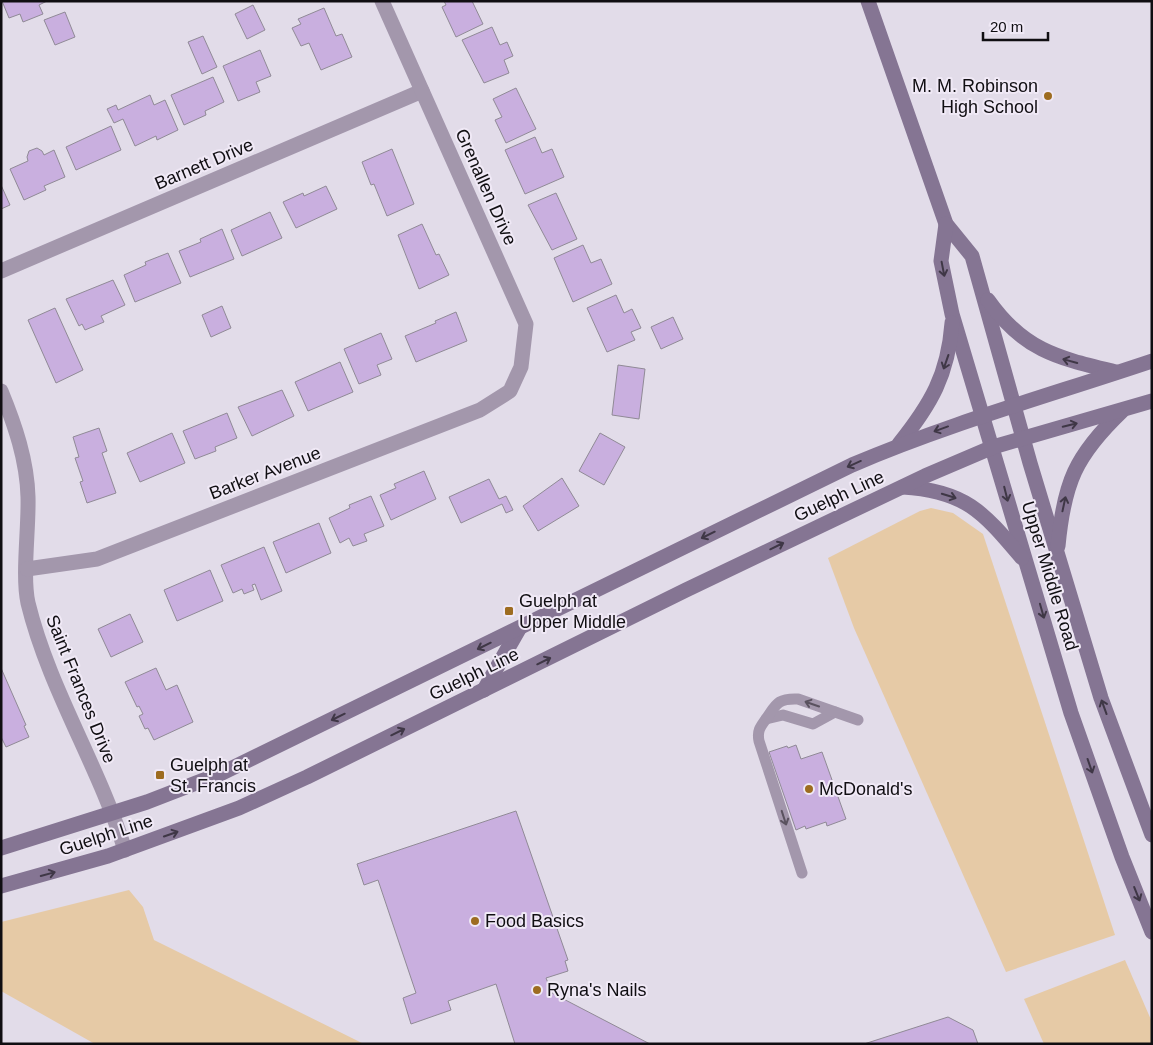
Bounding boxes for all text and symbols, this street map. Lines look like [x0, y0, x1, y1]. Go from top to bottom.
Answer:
scale bar [983, 10, 1048, 42]
text: 20 m [990, 18, 1023, 35]
place label: M. M. Robinson High School [912, 76, 1038, 117]
marker: M. M. Robinson High School [1042, 90, 1054, 102]
street label: Grenallen Drive [451, 126, 521, 248]
street label: Barnett Drive [152, 134, 256, 194]
one-way arrow [939, 261, 948, 277]
one-way arrow [941, 354, 950, 370]
one-way arrow [1063, 355, 1079, 365]
one-way arrow [1061, 420, 1077, 429]
one-way arrow [933, 425, 949, 434]
street label: Barker Avenue [206, 443, 324, 503]
one-way arrow [847, 459, 862, 469]
street label: Guelph Line [791, 466, 887, 526]
one-way arrow [1001, 486, 1011, 502]
one-way arrow [941, 491, 957, 501]
one-way arrow [1059, 497, 1069, 513]
street label: Upper Middle Road [1018, 499, 1082, 653]
one-way arrow [701, 530, 716, 540]
one-way arrow [769, 541, 784, 550]
place label: Guelph at Upper Middle [519, 591, 626, 632]
one-way arrow [1037, 603, 1047, 619]
marker: Guelph at Upper Middle [503, 605, 515, 617]
street label: Saint Frances Drive [42, 612, 120, 766]
one-way arrow [477, 642, 492, 651]
street label: Guelph Line [426, 644, 522, 704]
one-way arrow [536, 655, 551, 665]
one-way arrow [805, 699, 821, 708]
one-way arrow [1099, 700, 1109, 715]
one-way arrow [331, 713, 346, 722]
one-way arrow [390, 727, 405, 736]
place label: Guelph at St. Francis [170, 755, 256, 796]
one-way arrow [1086, 758, 1095, 774]
marker: Guelph at St. Francis [154, 769, 166, 781]
place label: McDonald's [819, 779, 912, 799]
marker: McDonald's [803, 783, 815, 795]
street label: Guelph Line [57, 810, 155, 860]
one-way arrow [780, 810, 789, 825]
one-way arrow [162, 829, 178, 838]
one-way arrow [40, 868, 56, 878]
one-way arrow [1132, 886, 1142, 901]
place label: Food Basics [485, 911, 584, 931]
marker: Food Basics [469, 915, 481, 927]
place label: Ryna's Nails [547, 980, 646, 1000]
marker: Ryna's Nails [531, 984, 543, 996]

